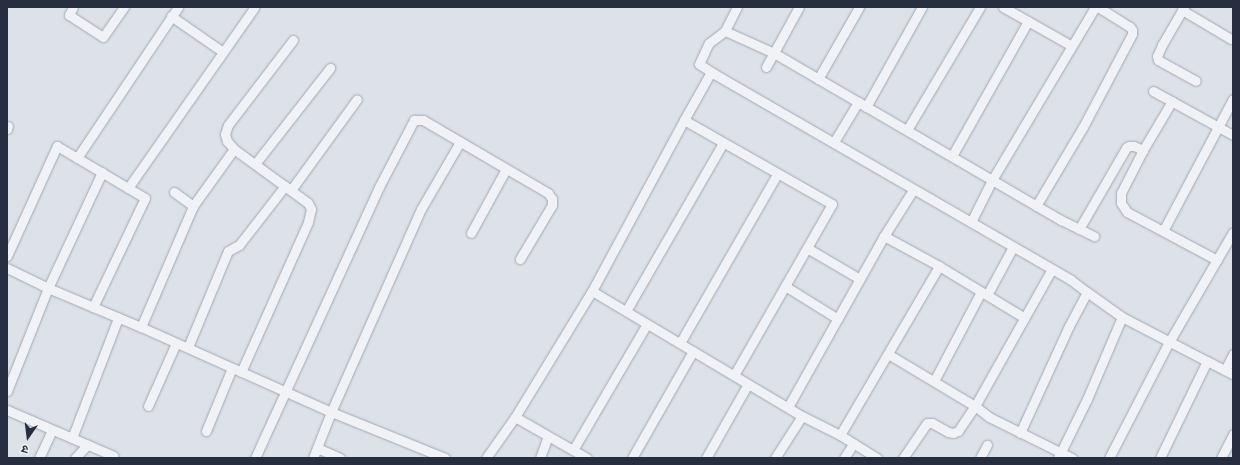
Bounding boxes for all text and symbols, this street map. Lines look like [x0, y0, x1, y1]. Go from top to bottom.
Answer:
north arrow [8, 417, 48, 457]
text: उ [20, 441, 30, 456]

